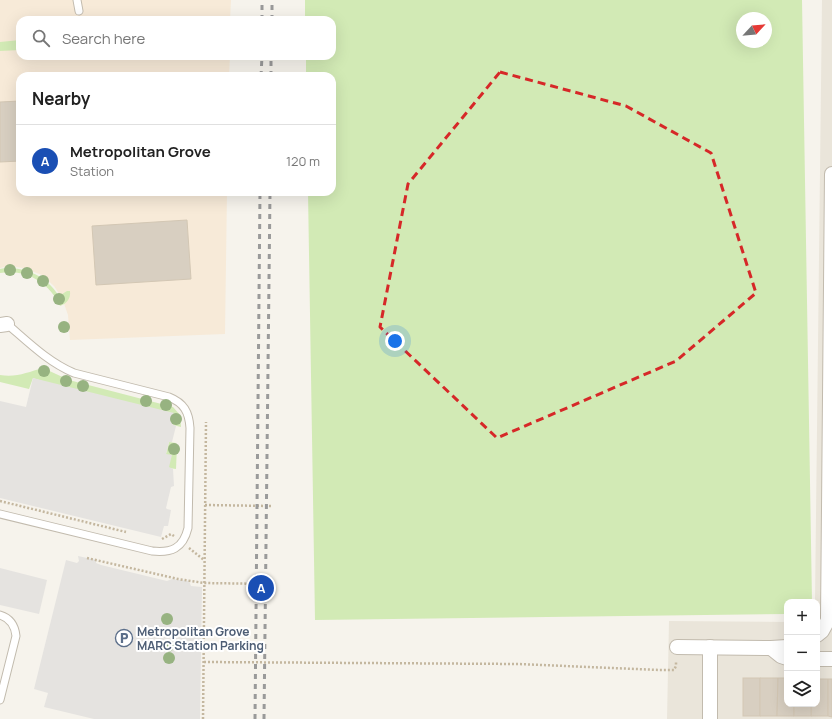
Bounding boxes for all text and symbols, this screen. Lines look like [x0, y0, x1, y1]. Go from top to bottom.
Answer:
north arrow [736, 12, 772, 48]
search box [16, 16, 336, 60]
icon: search [30, 27, 52, 49]
text: Search here [62, 28, 145, 49]
text: Nearby [32, 87, 90, 110]
text: Metropolitan Grove [70, 141, 211, 162]
text: A [41, 152, 49, 170]
text: 120 m [286, 152, 320, 170]
text: Station [70, 162, 114, 180]
your location [385, 331, 405, 351]
pin: A [248, 573, 274, 603]
map controls [784, 599, 820, 707]
button: + [784, 599, 820, 635]
place label: Metropolitan Grove MARC Station Parking [137, 623, 264, 654]
parking icon: Metropolitan Grove MARC Station Parking [114, 628, 134, 648]
button: − [784, 635, 820, 671]
button: layers [784, 671, 820, 707]

